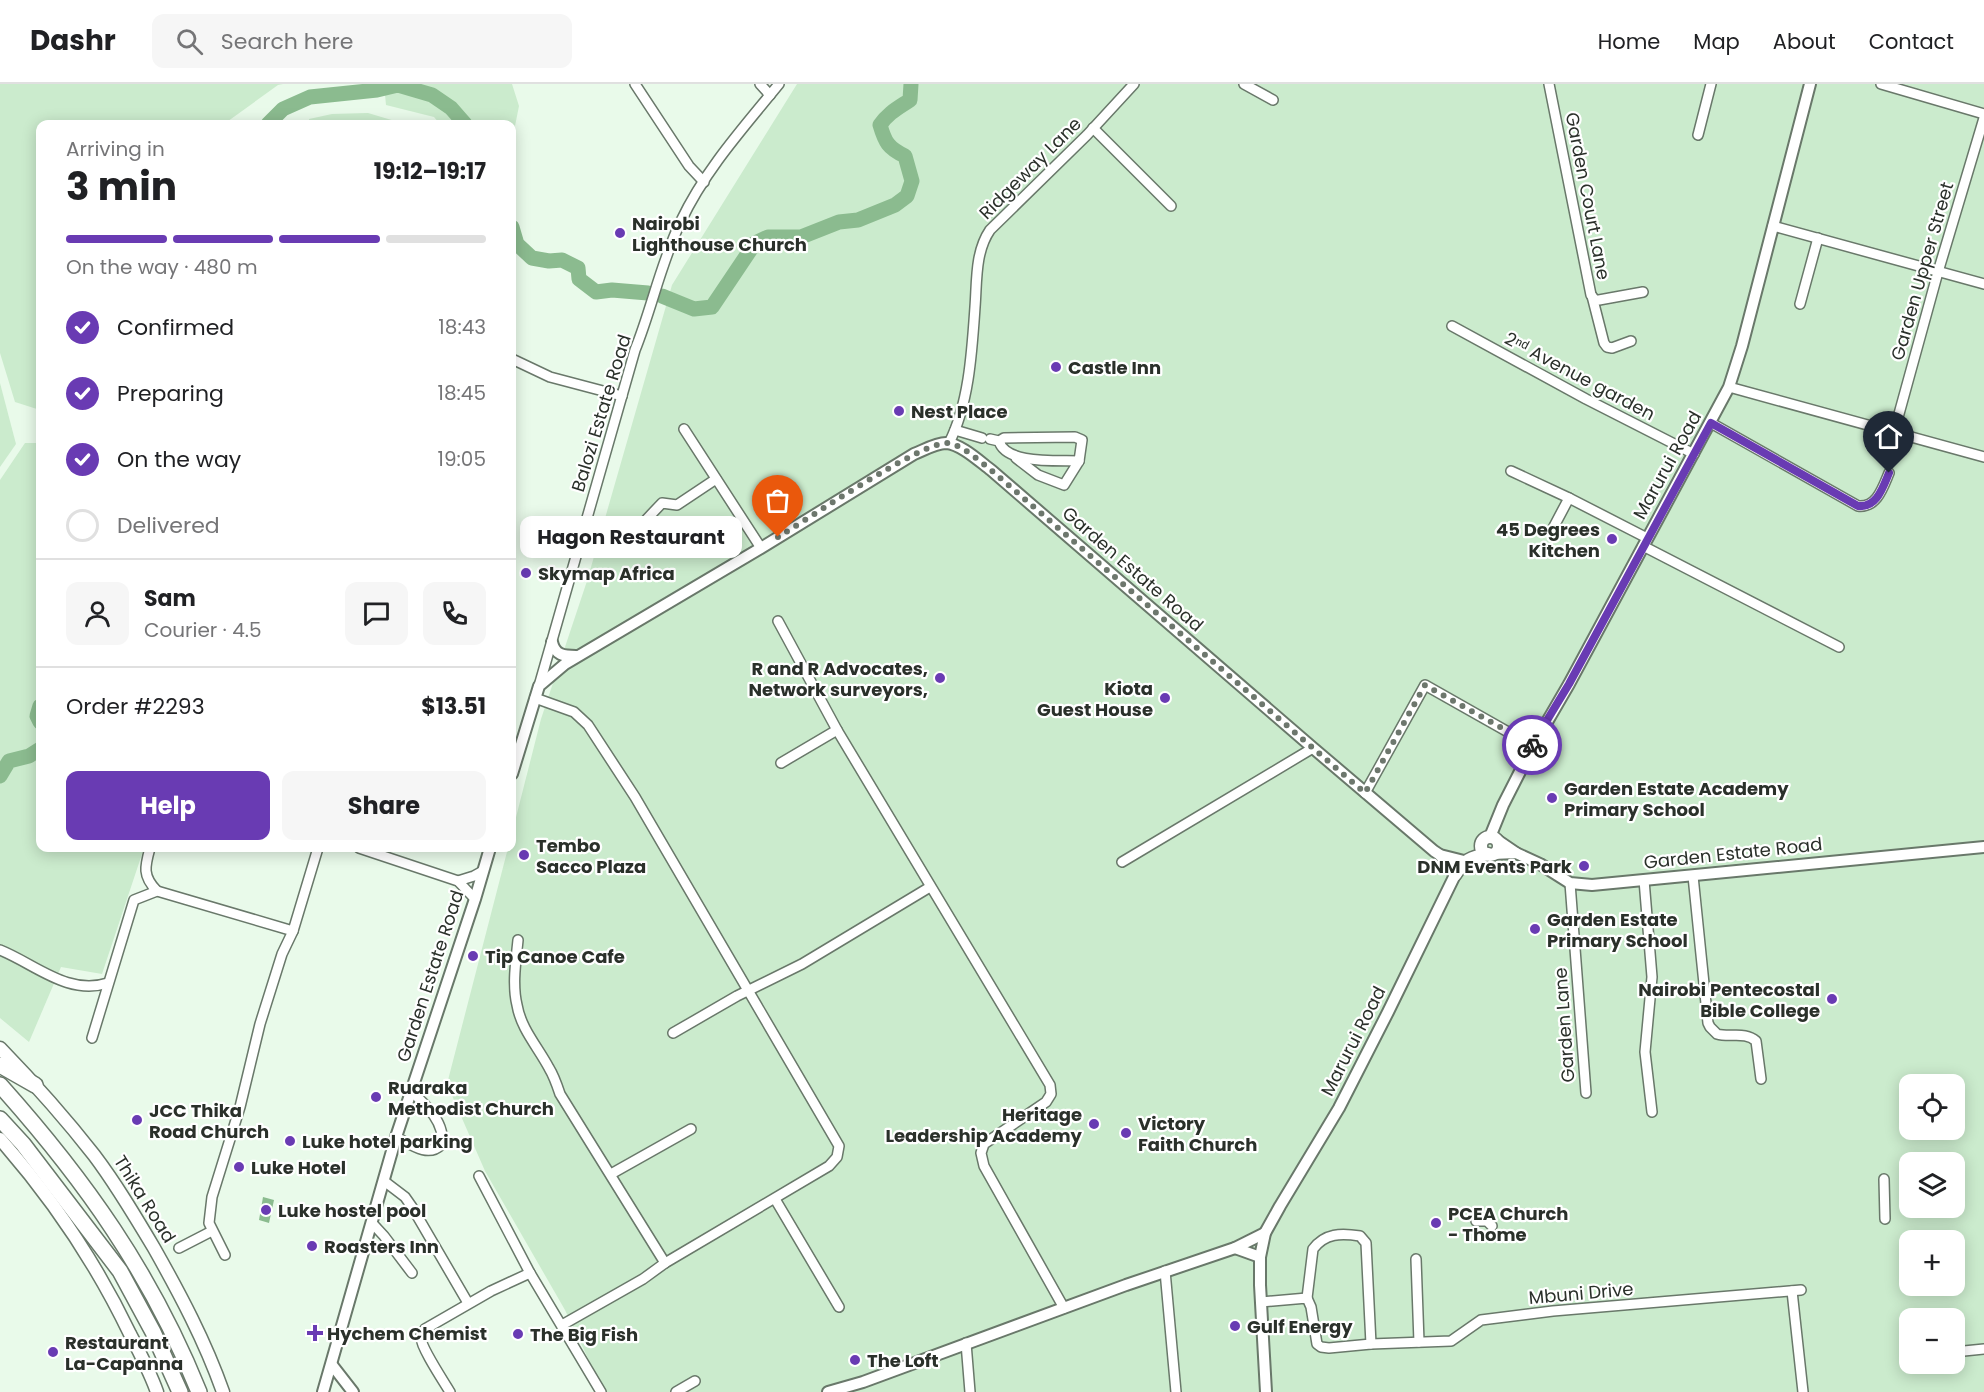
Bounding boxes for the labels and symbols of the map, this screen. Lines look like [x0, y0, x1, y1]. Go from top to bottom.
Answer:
street label: Garden Court Lane [1559, 110, 1617, 282]
street label: Ridgeway Lane [973, 111, 1087, 225]
street label: Garden Upper Street [1885, 179, 1959, 363]
place label: Nairobi Lighthouse Church [632, 211, 807, 257]
marker: Nairobi Lighthouse Church [613, 226, 627, 240]
street label: 2ⁿᵈ Avenue garden [1500, 326, 1660, 426]
street label: Balozi Estate Road [565, 331, 637, 495]
place label: Castle Inn [1068, 355, 1161, 380]
marker: Castle Inn [1049, 360, 1063, 374]
place label: Nest Place [911, 399, 1008, 424]
marker: Nest Place [892, 404, 906, 418]
street label: Marurui Road [1627, 406, 1707, 524]
pin [1863, 411, 1914, 473]
pin [752, 475, 803, 537]
street label: Garden Estate Road [1057, 501, 1209, 637]
callout: Hagon Restaurant [520, 516, 742, 558]
place label: 45 Degrees Kitchen [1496, 517, 1600, 563]
marker: 45 Degrees Kitchen [1605, 532, 1619, 546]
place label: Skymap Africa [538, 561, 675, 586]
marker: Skymap Africa [519, 566, 533, 580]
place label: R and R Advocates, Network surveyors, [748, 656, 928, 702]
marker: R and R Advocates, Network surveyors, [933, 671, 947, 685]
place label: Kiota Guest House [1037, 676, 1153, 722]
marker: Kiota Guest House [1158, 691, 1172, 705]
courier [1502, 715, 1562, 775]
place label: Garden Estate Academy Primary School [1564, 776, 1789, 822]
marker: Garden Estate Academy Primary School [1545, 791, 1559, 805]
street label: Garden Estate Road [1643, 831, 1823, 875]
place label: Tembo Sacco Plaza [536, 833, 646, 879]
marker: Tembo Sacco Plaza [517, 848, 531, 862]
place label: DNM Events Park [1417, 854, 1573, 879]
marker: DNM Events Park [1577, 859, 1591, 873]
street label: Garden Estate Road [390, 887, 470, 1065]
place label: Garden Estate Primary School [1547, 907, 1688, 953]
marker: Garden Estate Primary School [1528, 922, 1542, 936]
place label: Tip Canoe Cafe [485, 944, 625, 969]
marker: Tip Canoe Cafe [466, 949, 480, 963]
street label: Garden Lane [1548, 967, 1580, 1083]
place label: Nairobi Pentecostal Bible College [1638, 977, 1820, 1023]
street label: Marurui Road [1315, 982, 1391, 1100]
marker: Nairobi Pentecostal Bible College [1825, 992, 1839, 1006]
place label: Ruaraka Methodist Church [388, 1075, 554, 1121]
marker: Ruaraka Methodist Church [369, 1090, 383, 1104]
place label: JCC Thika Road Church [149, 1098, 269, 1144]
place label: Heritage Leadership Academy [885, 1102, 1083, 1148]
place label: Victory Faith Church [1138, 1111, 1257, 1157]
marker: JCC Thika Road Church [130, 1113, 144, 1127]
marker: Heritage Leadership Academy [1087, 1117, 1101, 1131]
marker: Victory Faith Church [1119, 1126, 1133, 1140]
place label: Luke hotel parking [302, 1129, 473, 1154]
marker: Luke hotel parking [283, 1134, 297, 1148]
street label: Thika Road [108, 1151, 182, 1247]
place label: Luke Hotel [251, 1155, 346, 1180]
marker: Luke Hotel [232, 1160, 246, 1174]
place label: Luke hostel pool [278, 1198, 426, 1223]
place label: PCEA Church - Thome [1448, 1201, 1568, 1247]
marker: Luke hostel pool [259, 1203, 273, 1217]
marker: PCEA Church - Thome [1429, 1216, 1443, 1230]
place label: Roasters Inn [324, 1234, 439, 1259]
marker: Roasters Inn [305, 1239, 319, 1253]
street label: Mbuni Drive [1528, 1276, 1634, 1310]
place label: Gulf Energy [1247, 1314, 1353, 1339]
marker: Gulf Energy [1228, 1319, 1242, 1333]
place label: Hychem Chemist [327, 1321, 487, 1346]
place label: The Big Fish [530, 1322, 638, 1347]
marker: Hychem Chemist [308, 1326, 322, 1340]
marker: The Big Fish [511, 1327, 525, 1341]
place label: Restaurant La-Capanna [65, 1330, 183, 1376]
marker: Restaurant La-Capanna [46, 1345, 60, 1359]
place label: The Loft [867, 1348, 939, 1373]
marker: The Loft [848, 1353, 862, 1367]

